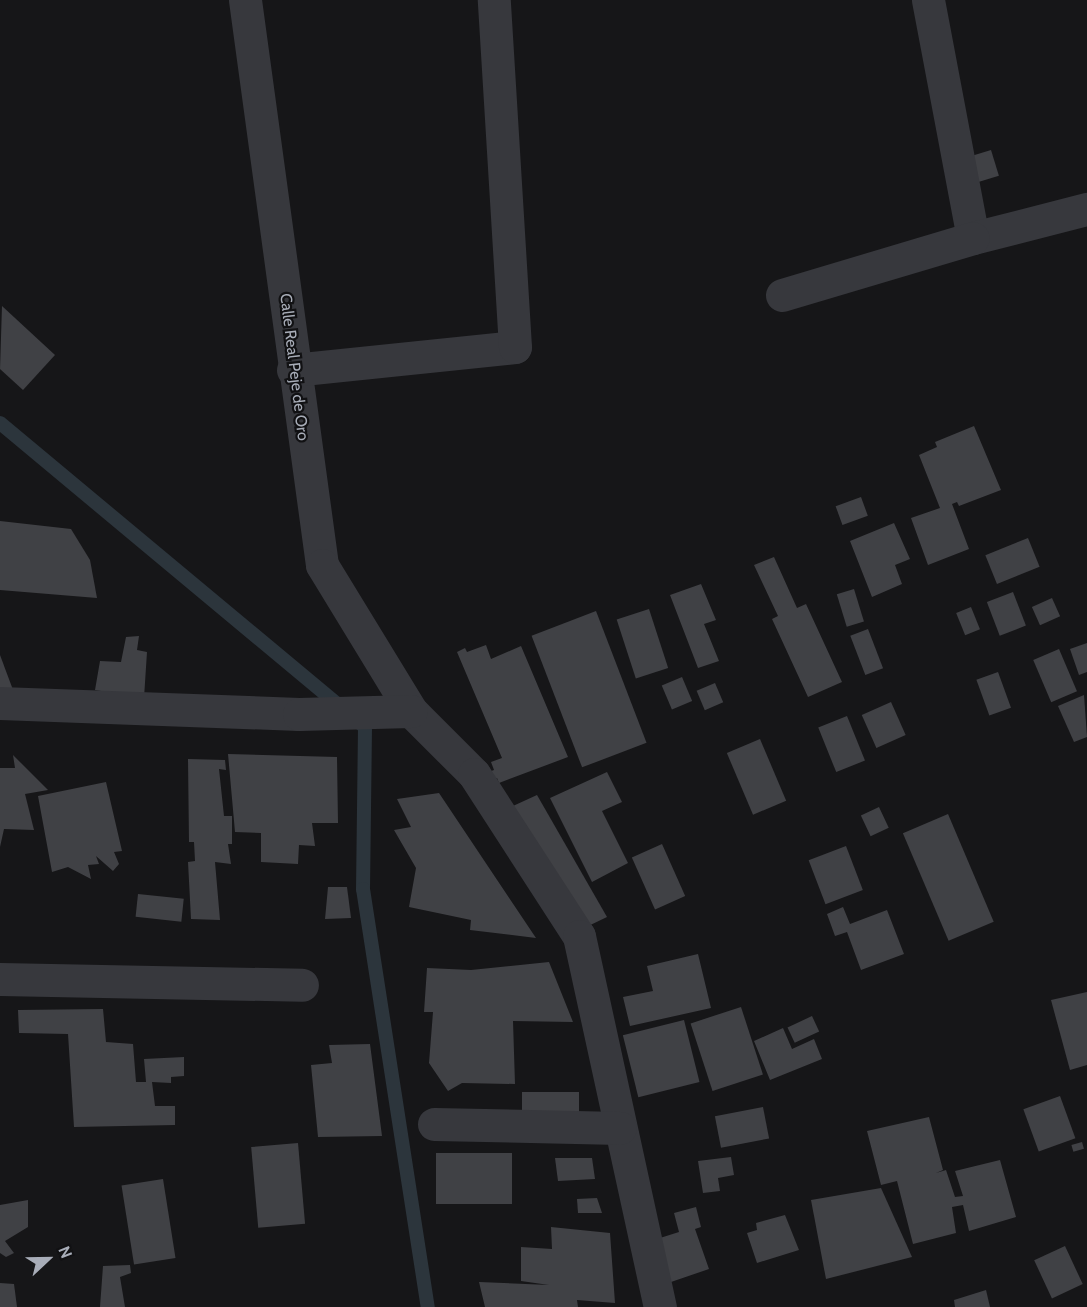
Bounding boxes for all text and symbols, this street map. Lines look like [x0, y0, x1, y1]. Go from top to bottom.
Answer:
street label: Calle Real Peje de Oro [275, 292, 313, 442]
north arrow [18, 1229, 78, 1289]
text: N [54, 1243, 76, 1261]

